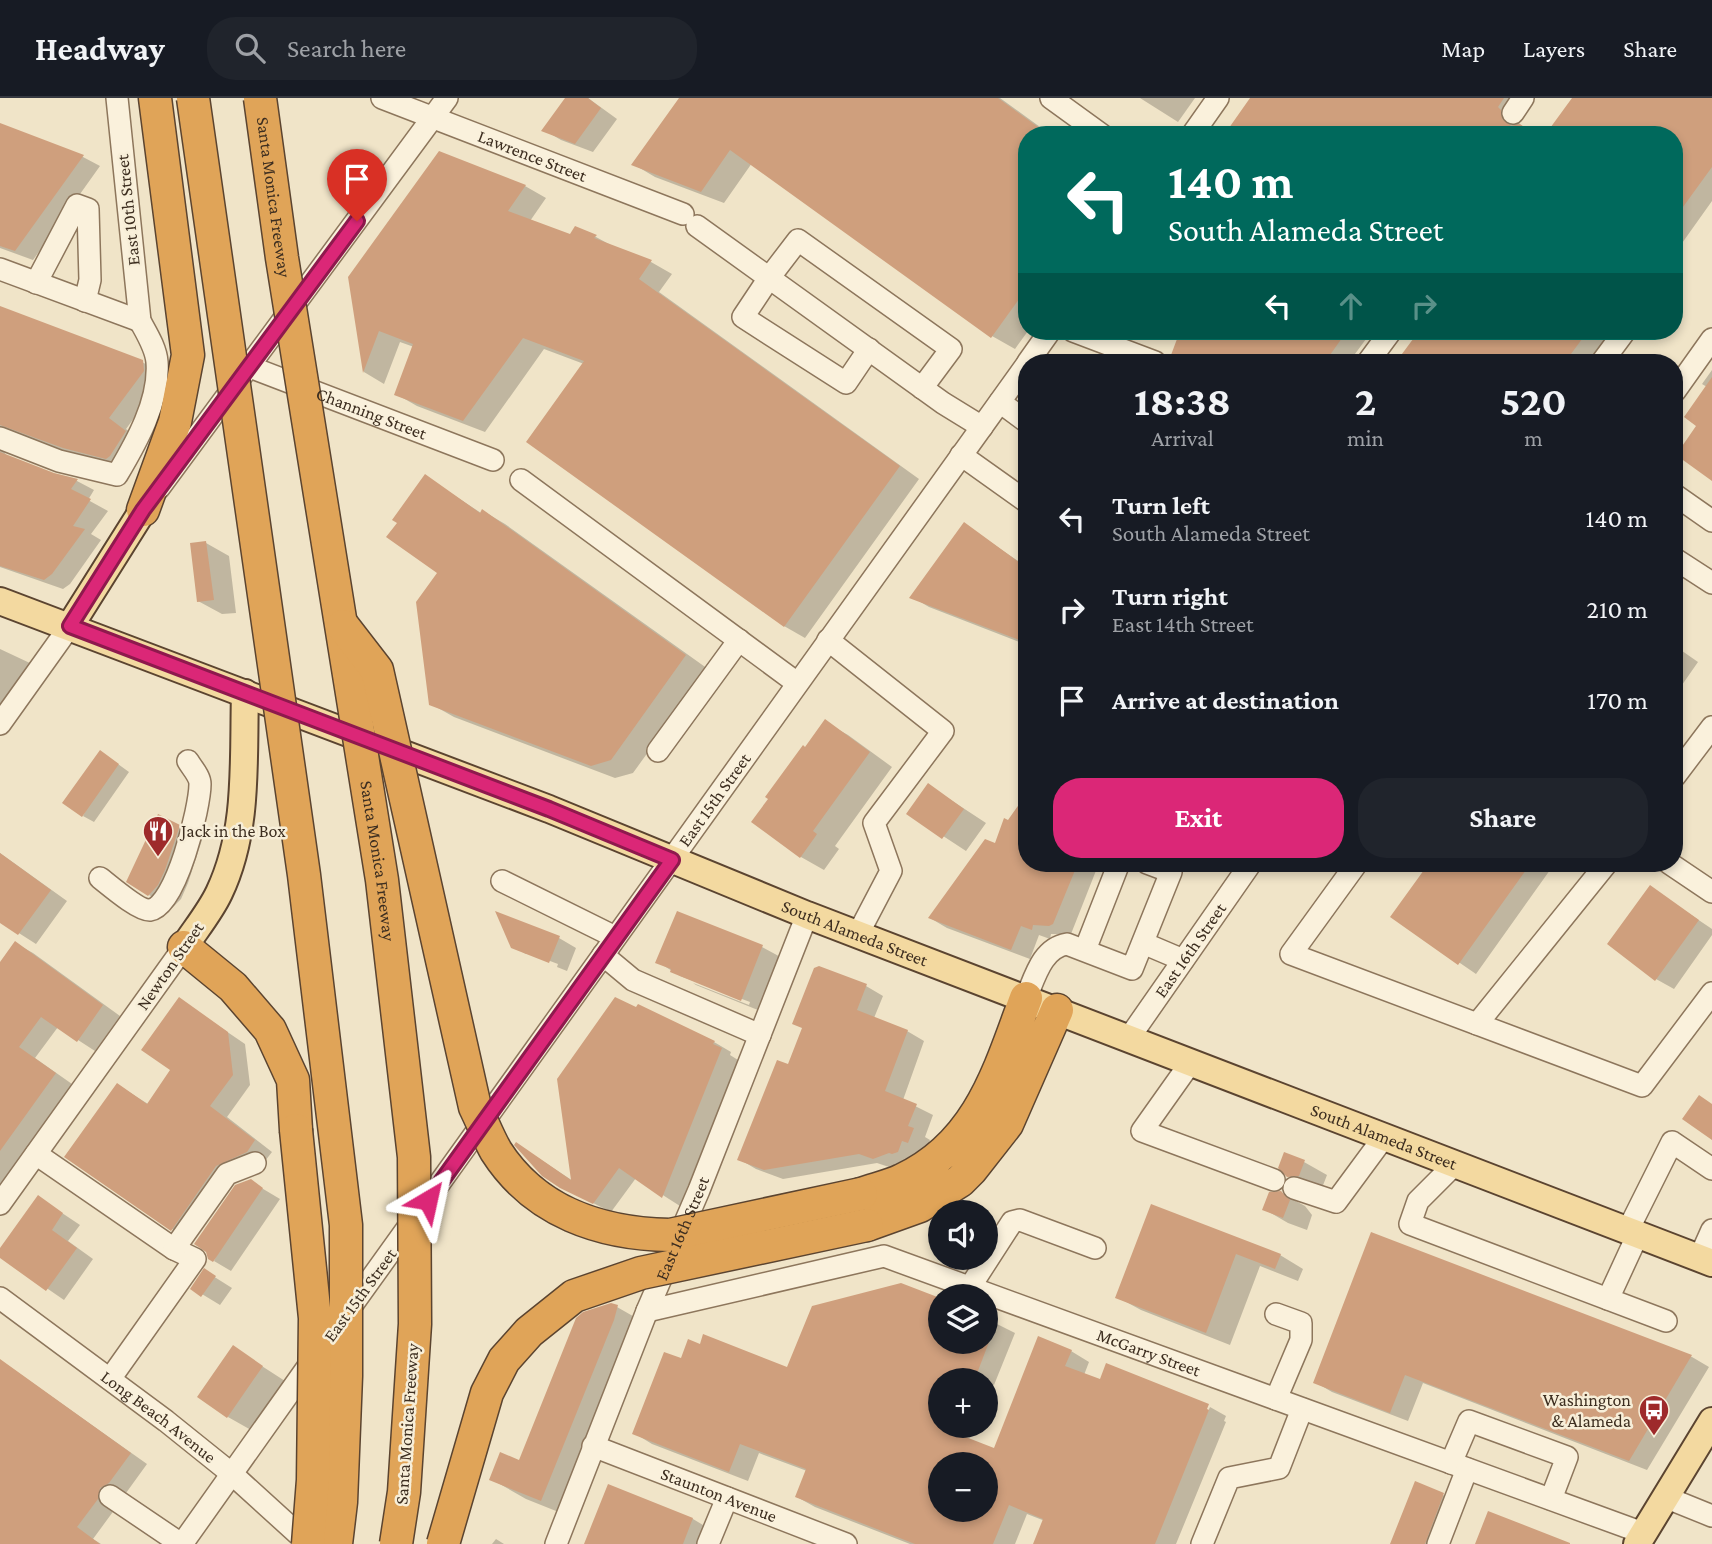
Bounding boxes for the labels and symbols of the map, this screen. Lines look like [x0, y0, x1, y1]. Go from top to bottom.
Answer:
street label: Santa Monica Freeway [253, 116, 295, 279]
street label: Lawrence Street [475, 126, 590, 186]
pin [327, 149, 387, 221]
street label: East 10th Street [112, 152, 144, 267]
street label: Channing Street [313, 383, 430, 444]
street label: East 15th Street [674, 748, 755, 850]
street label: Santa Monica Freeway [356, 779, 399, 943]
restaurant icon: Jack in the Box [141, 814, 175, 858]
place label: Jack in the Box [179, 821, 286, 841]
street label: South Alameda Street [779, 896, 932, 971]
street label: East 16th Street [1150, 898, 1231, 1001]
street label: Newton Street [132, 917, 208, 1014]
street label: South Alameda Street [1308, 1100, 1461, 1174]
position arrow [391, 1163, 465, 1237]
street label: East 16th Street [651, 1173, 714, 1283]
street label: East 15th Street [320, 1244, 401, 1345]
street label: McGarry Street [1094, 1325, 1204, 1381]
street label: Santa Monica Freeway [391, 1342, 423, 1505]
street label: Long Beach Avenue [97, 1366, 220, 1467]
place label: Washington & Alameda [1543, 1390, 1631, 1431]
bus stop icon: Washington & Alameda [1637, 1393, 1671, 1437]
street label: Staunton Avenue [658, 1463, 780, 1526]

